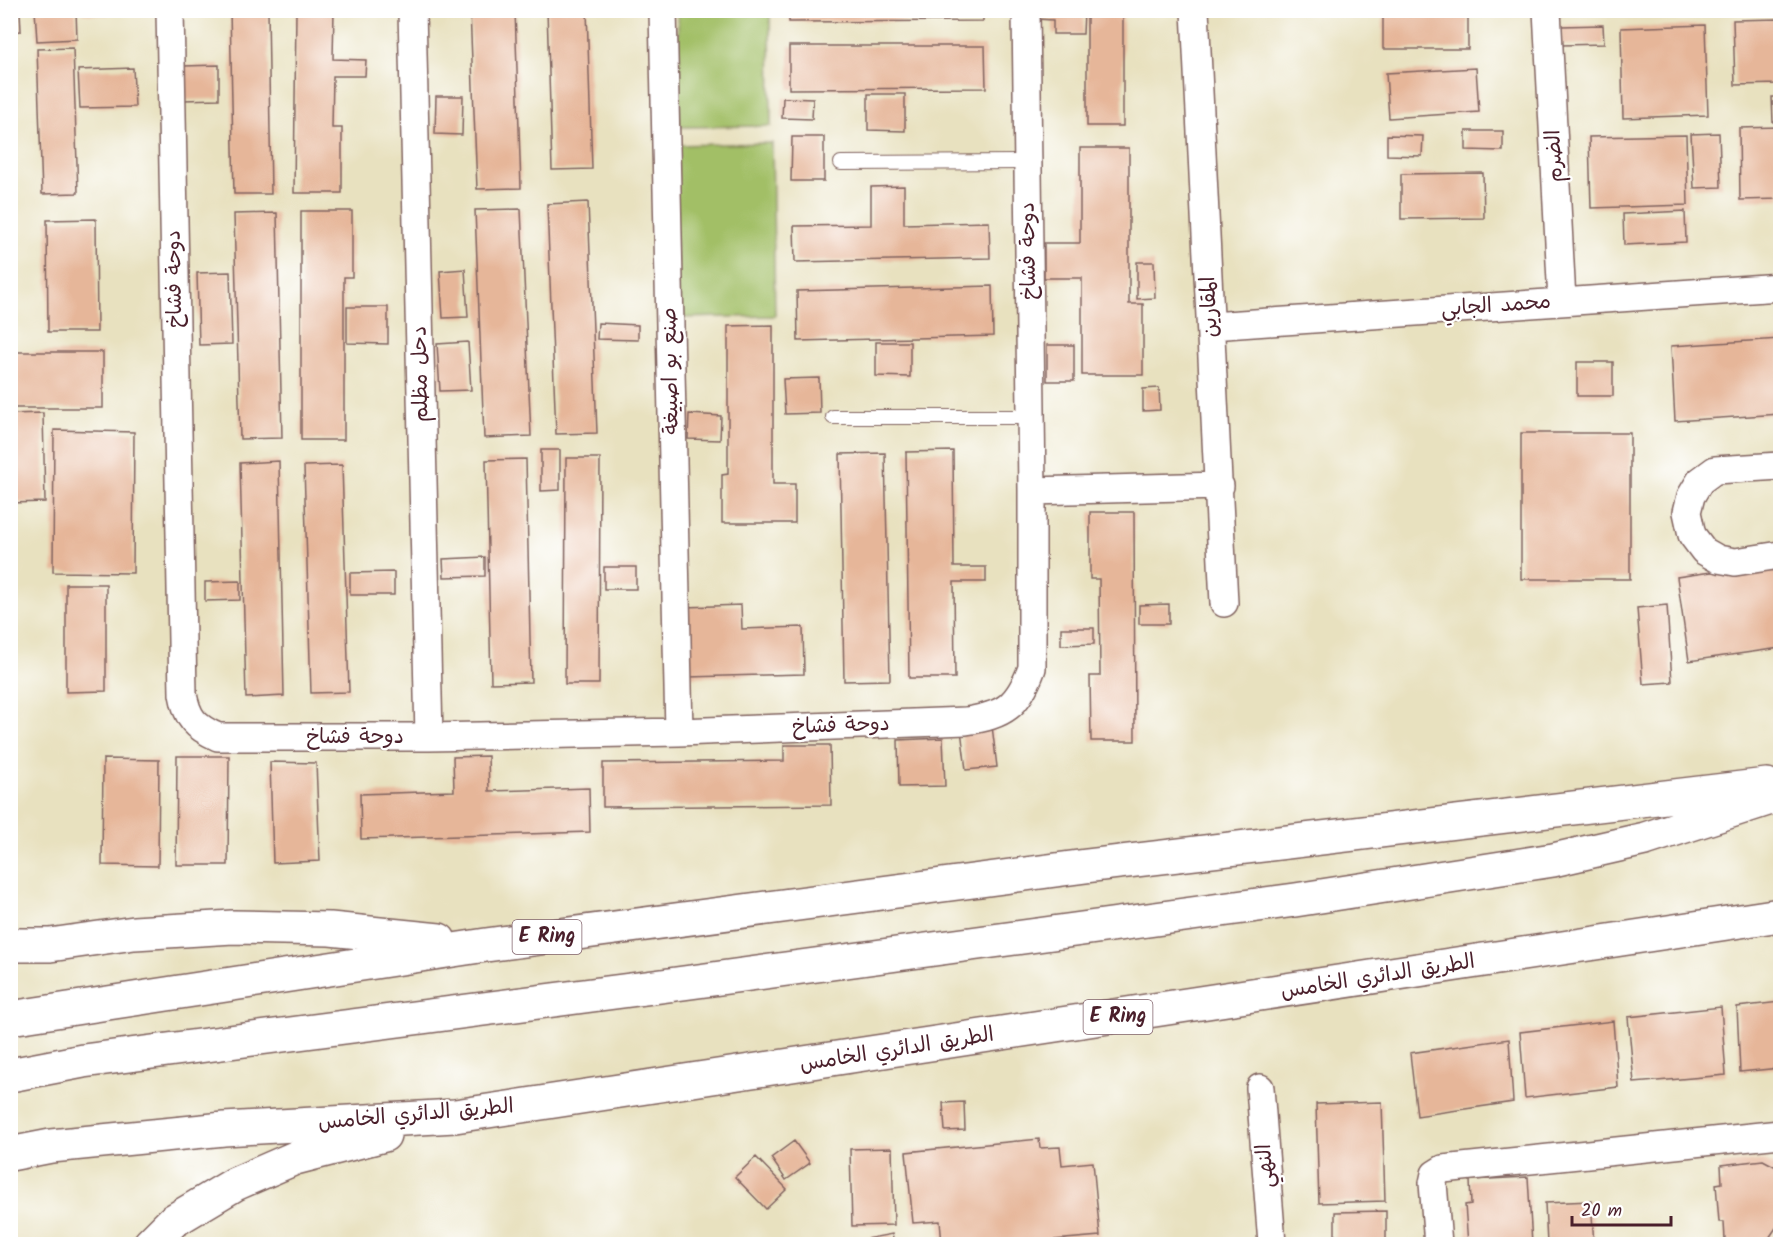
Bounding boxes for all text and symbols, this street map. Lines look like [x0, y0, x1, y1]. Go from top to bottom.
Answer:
street label: الضرم [1537, 129, 1573, 183]
street label: دوحة فشاخ [1012, 202, 1046, 300]
street label: دوحة فشاخ [158, 230, 192, 328]
street label: المقارين [1192, 276, 1228, 338]
street label: محمد الجابي [1440, 286, 1552, 327]
street label: صنع بو اصبيغة [653, 307, 689, 435]
street label: دحل مظلم [404, 326, 438, 422]
street label: دوحة فشاخ [792, 708, 890, 744]
street label: دوحة فشاخ [306, 721, 404, 754]
road number: E Ring [512, 920, 582, 954]
street label: الطريق الدائري الخامس [1279, 945, 1477, 1009]
road number: E Ring [1084, 1000, 1152, 1034]
street label: الطريق الدائري الخامس [798, 1018, 996, 1082]
street label: الطريق الدائري الخامس [317, 1090, 515, 1140]
street label: النهي [1248, 1143, 1285, 1189]
scale bar [1572, 1189, 1671, 1227]
text: 20 m [1581, 1197, 1622, 1226]

